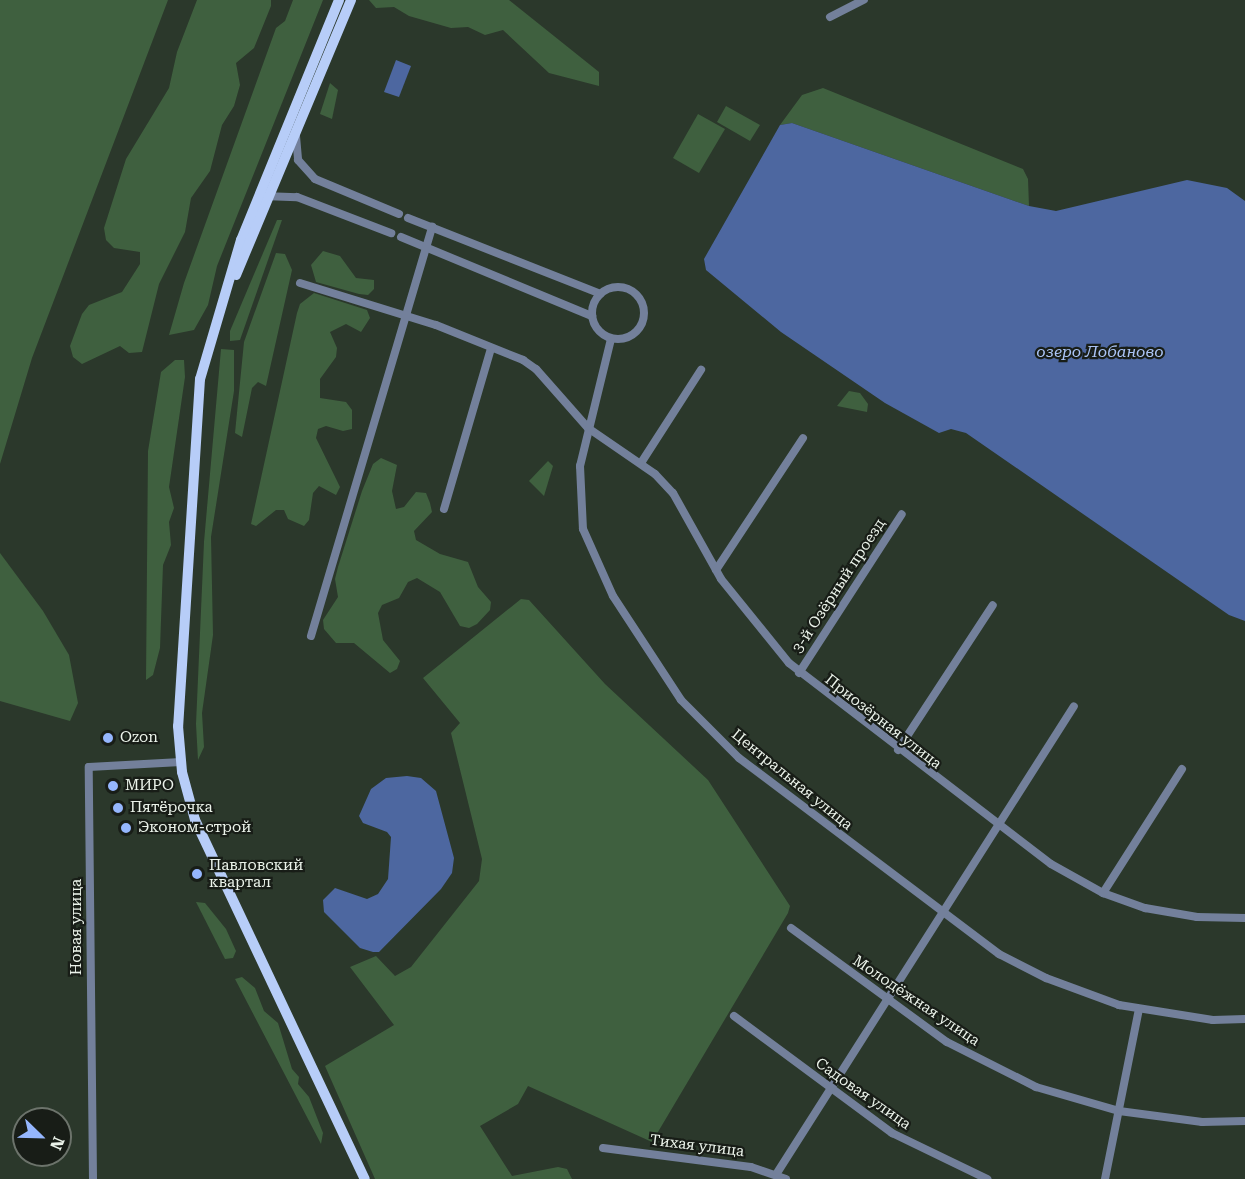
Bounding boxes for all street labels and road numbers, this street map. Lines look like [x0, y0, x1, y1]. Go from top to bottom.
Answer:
street label: 3-й Озёрный проезд [789, 515, 889, 657]
street label: Приозёрная улица [821, 671, 945, 773]
street label: Центральная улица [728, 726, 856, 834]
street label: Новая улица [68, 879, 86, 975]
street label: Молодёжная улица [849, 952, 983, 1050]
street label: Садовая улица [812, 1054, 914, 1134]
street label: Тихая улица [649, 1131, 745, 1161]

